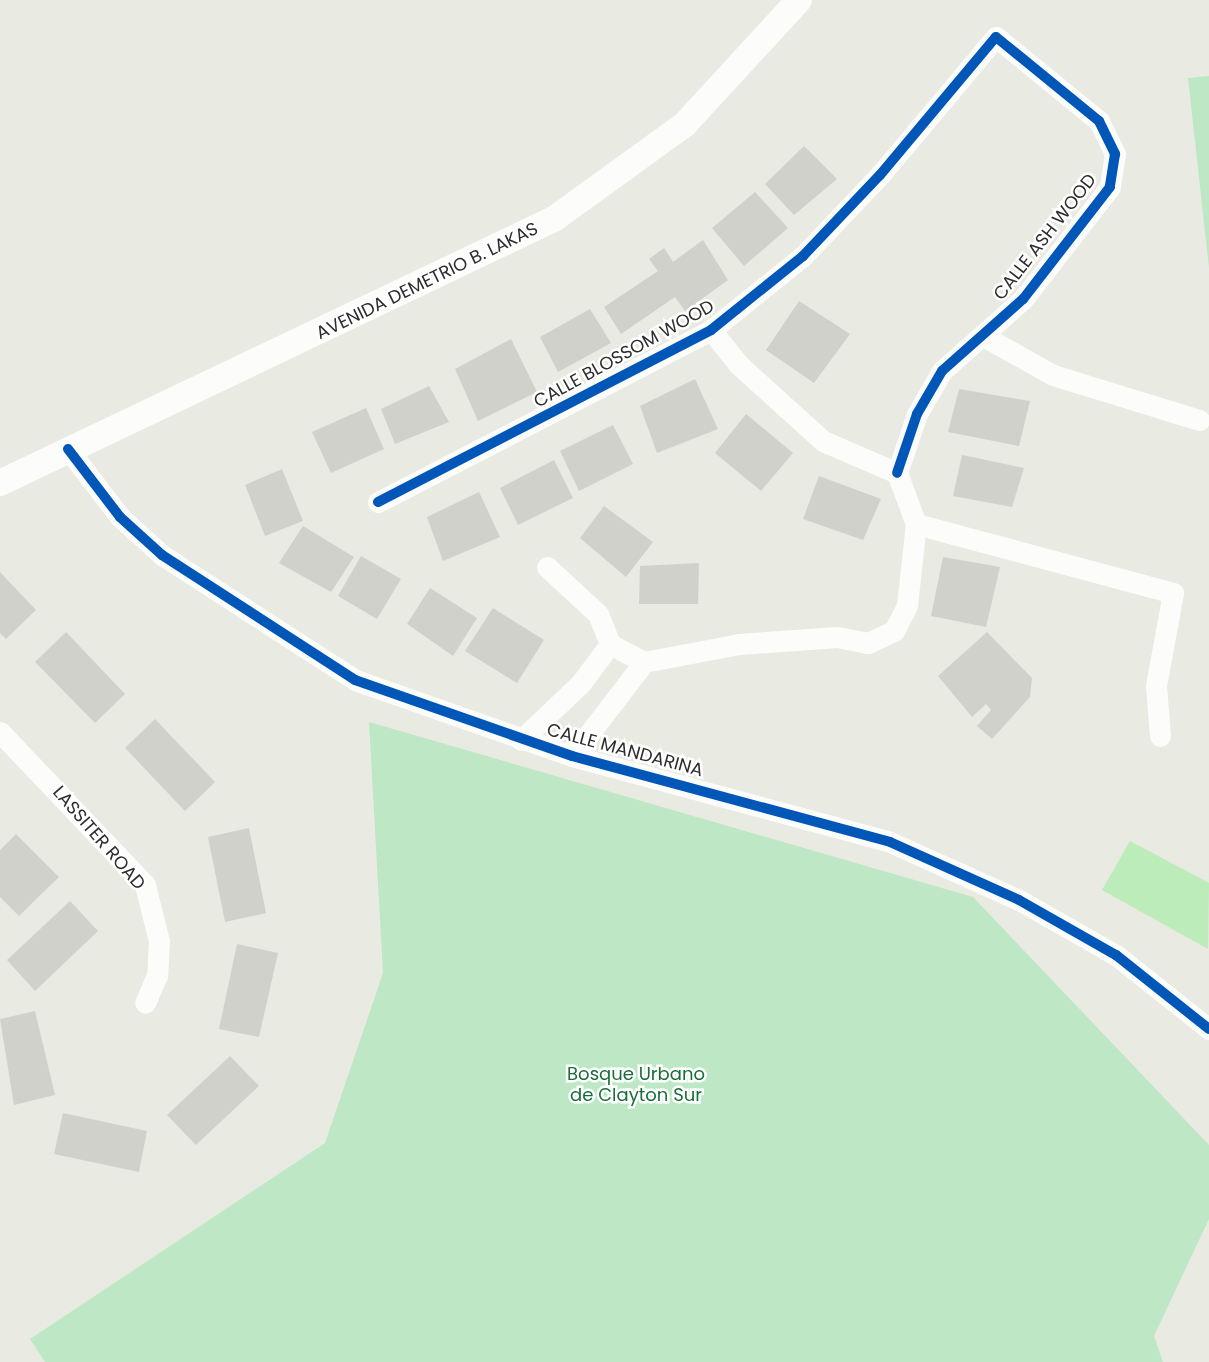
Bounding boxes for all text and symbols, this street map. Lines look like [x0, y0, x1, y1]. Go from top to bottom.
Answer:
street label: CALLE ASH WOOD [989, 170, 1101, 304]
street label: AVENIDA DEMETRIO B. LAKAS [313, 218, 541, 344]
street label: CALLE BLOSSOM WOOD [530, 295, 718, 413]
street label: CALLE MANDARINA [544, 719, 706, 781]
street label: LASSITER ROAD [48, 782, 150, 894]
park label: Bosque Urbano de Clayton Sur [567, 1064, 705, 1106]

